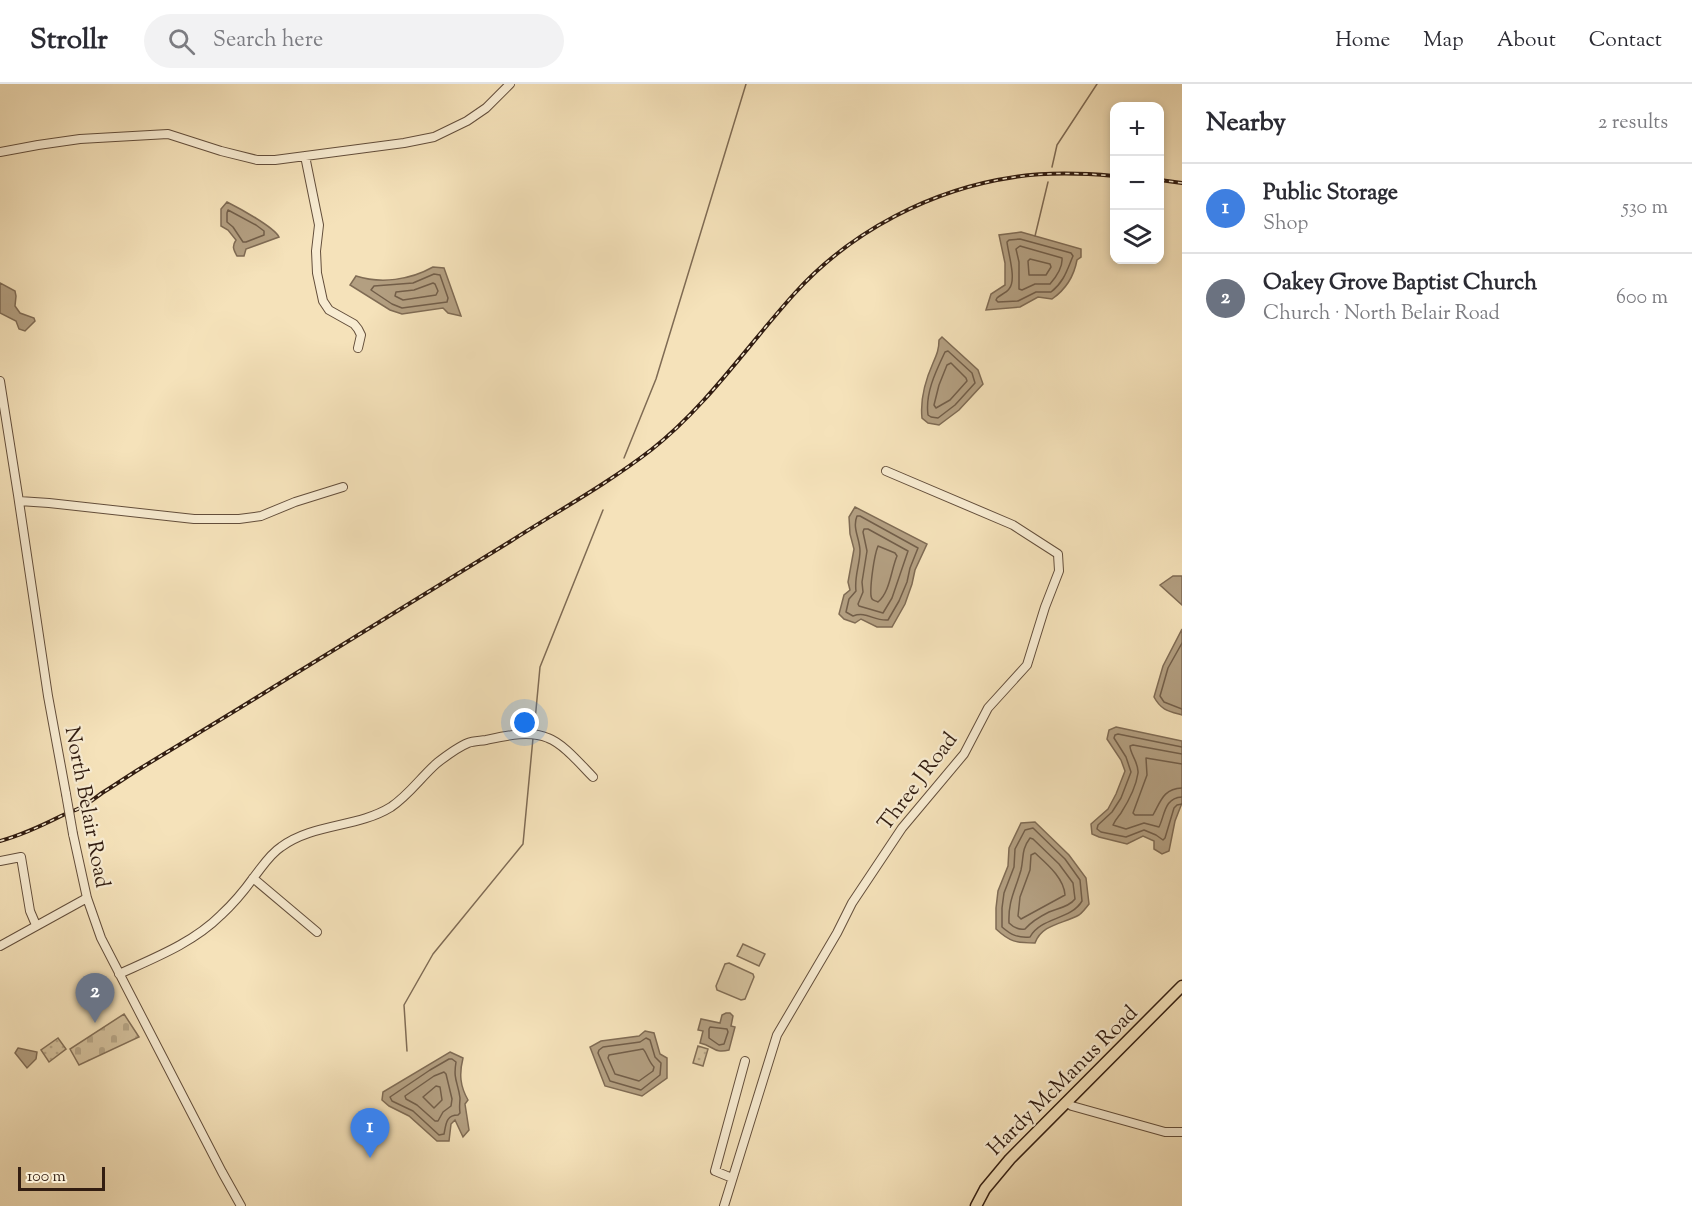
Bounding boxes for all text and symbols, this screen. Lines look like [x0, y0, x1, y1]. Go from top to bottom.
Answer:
search box [144, 14, 564, 68]
text: Strollr [30, 21, 108, 61]
icon: search [165, 25, 198, 58]
text: Search here [213, 25, 323, 57]
text: Home [1335, 26, 1390, 56]
text: Map [1423, 26, 1464, 56]
text: About [1497, 26, 1556, 56]
text: Contact [1589, 26, 1662, 56]
map controls [1110, 102, 1164, 264]
button: + [1110, 102, 1164, 156]
text: Nearby [1206, 105, 1286, 142]
text: 2 results [1598, 109, 1668, 138]
button: − [1110, 156, 1164, 210]
text: Public Storage [1263, 178, 1398, 210]
text: 1 [1222, 194, 1229, 223]
text: 530 m [1622, 194, 1668, 223]
button: layers [1110, 210, 1164, 264]
text: Shop [1263, 210, 1308, 239]
text: Oakey Grove Baptist Church [1263, 268, 1537, 300]
text: 2 [1221, 284, 1230, 313]
text: 600 m [1616, 284, 1668, 313]
text: Church · North Belair Road [1263, 300, 1500, 329]
your location [510, 708, 539, 737]
street label: North Belair Road [56, 724, 116, 891]
street label: Three J Road [872, 727, 966, 838]
pin: 2 [76, 974, 115, 1023]
street label: Hardy McManus Road [981, 999, 1145, 1163]
pin: 1 [350, 1108, 389, 1158]
scale bar [18, 1164, 105, 1192]
text: 100 m [27, 1166, 66, 1189]

